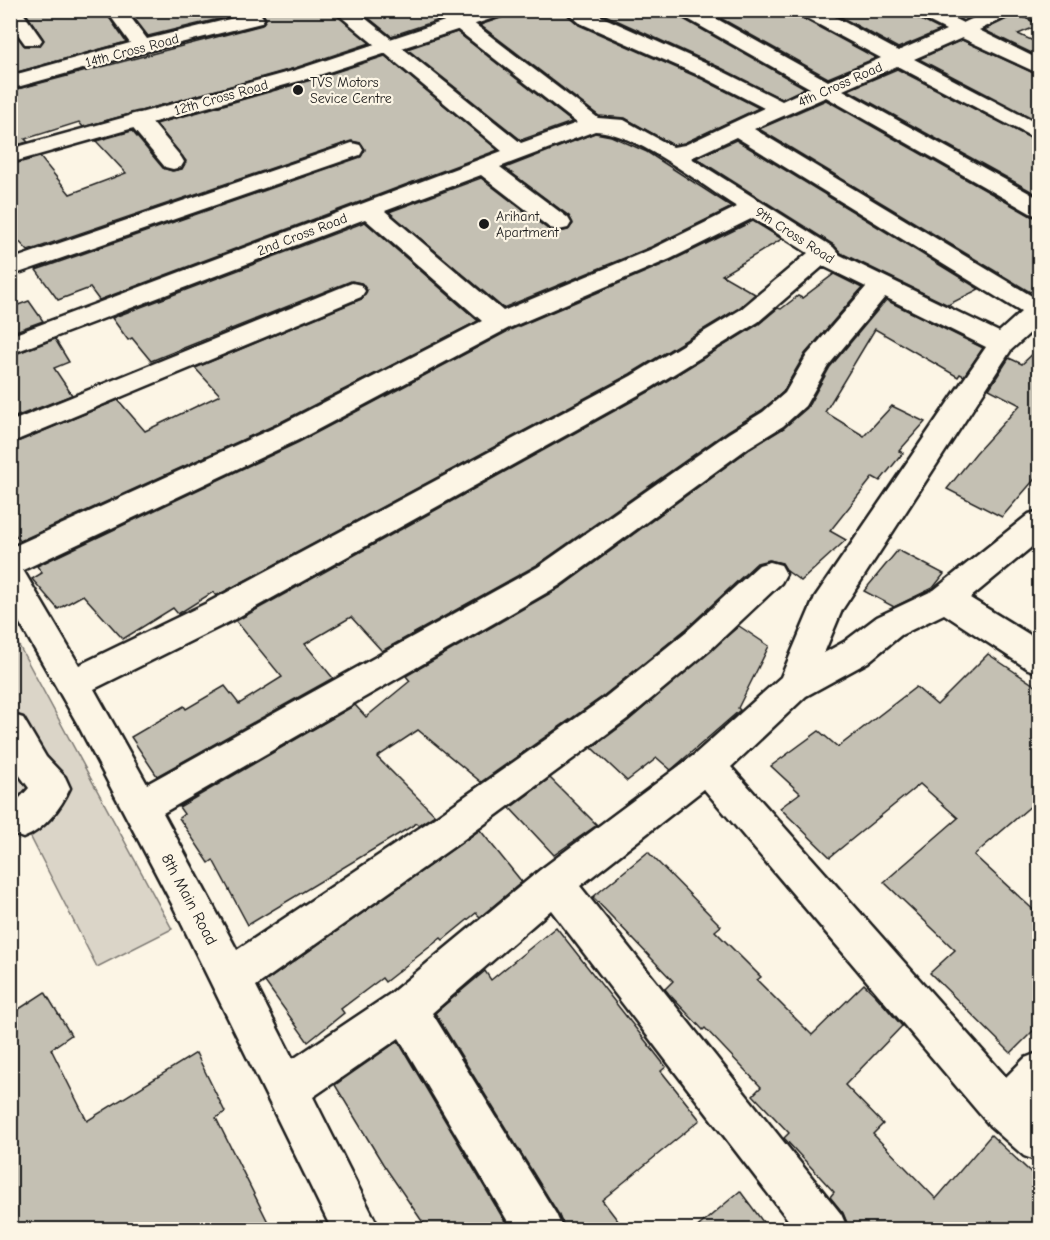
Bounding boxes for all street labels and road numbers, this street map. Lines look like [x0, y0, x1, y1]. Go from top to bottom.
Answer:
street label: 14th Cross Road [83, 30, 181, 71]
street label: 4th Cross Road [795, 58, 885, 111]
street label: 12th Cross Road [172, 76, 270, 119]
street label: 9th Cross Road [752, 203, 838, 267]
street label: 2nd Cross Road [255, 210, 350, 259]
street label: 8th Main Road [158, 851, 221, 948]

